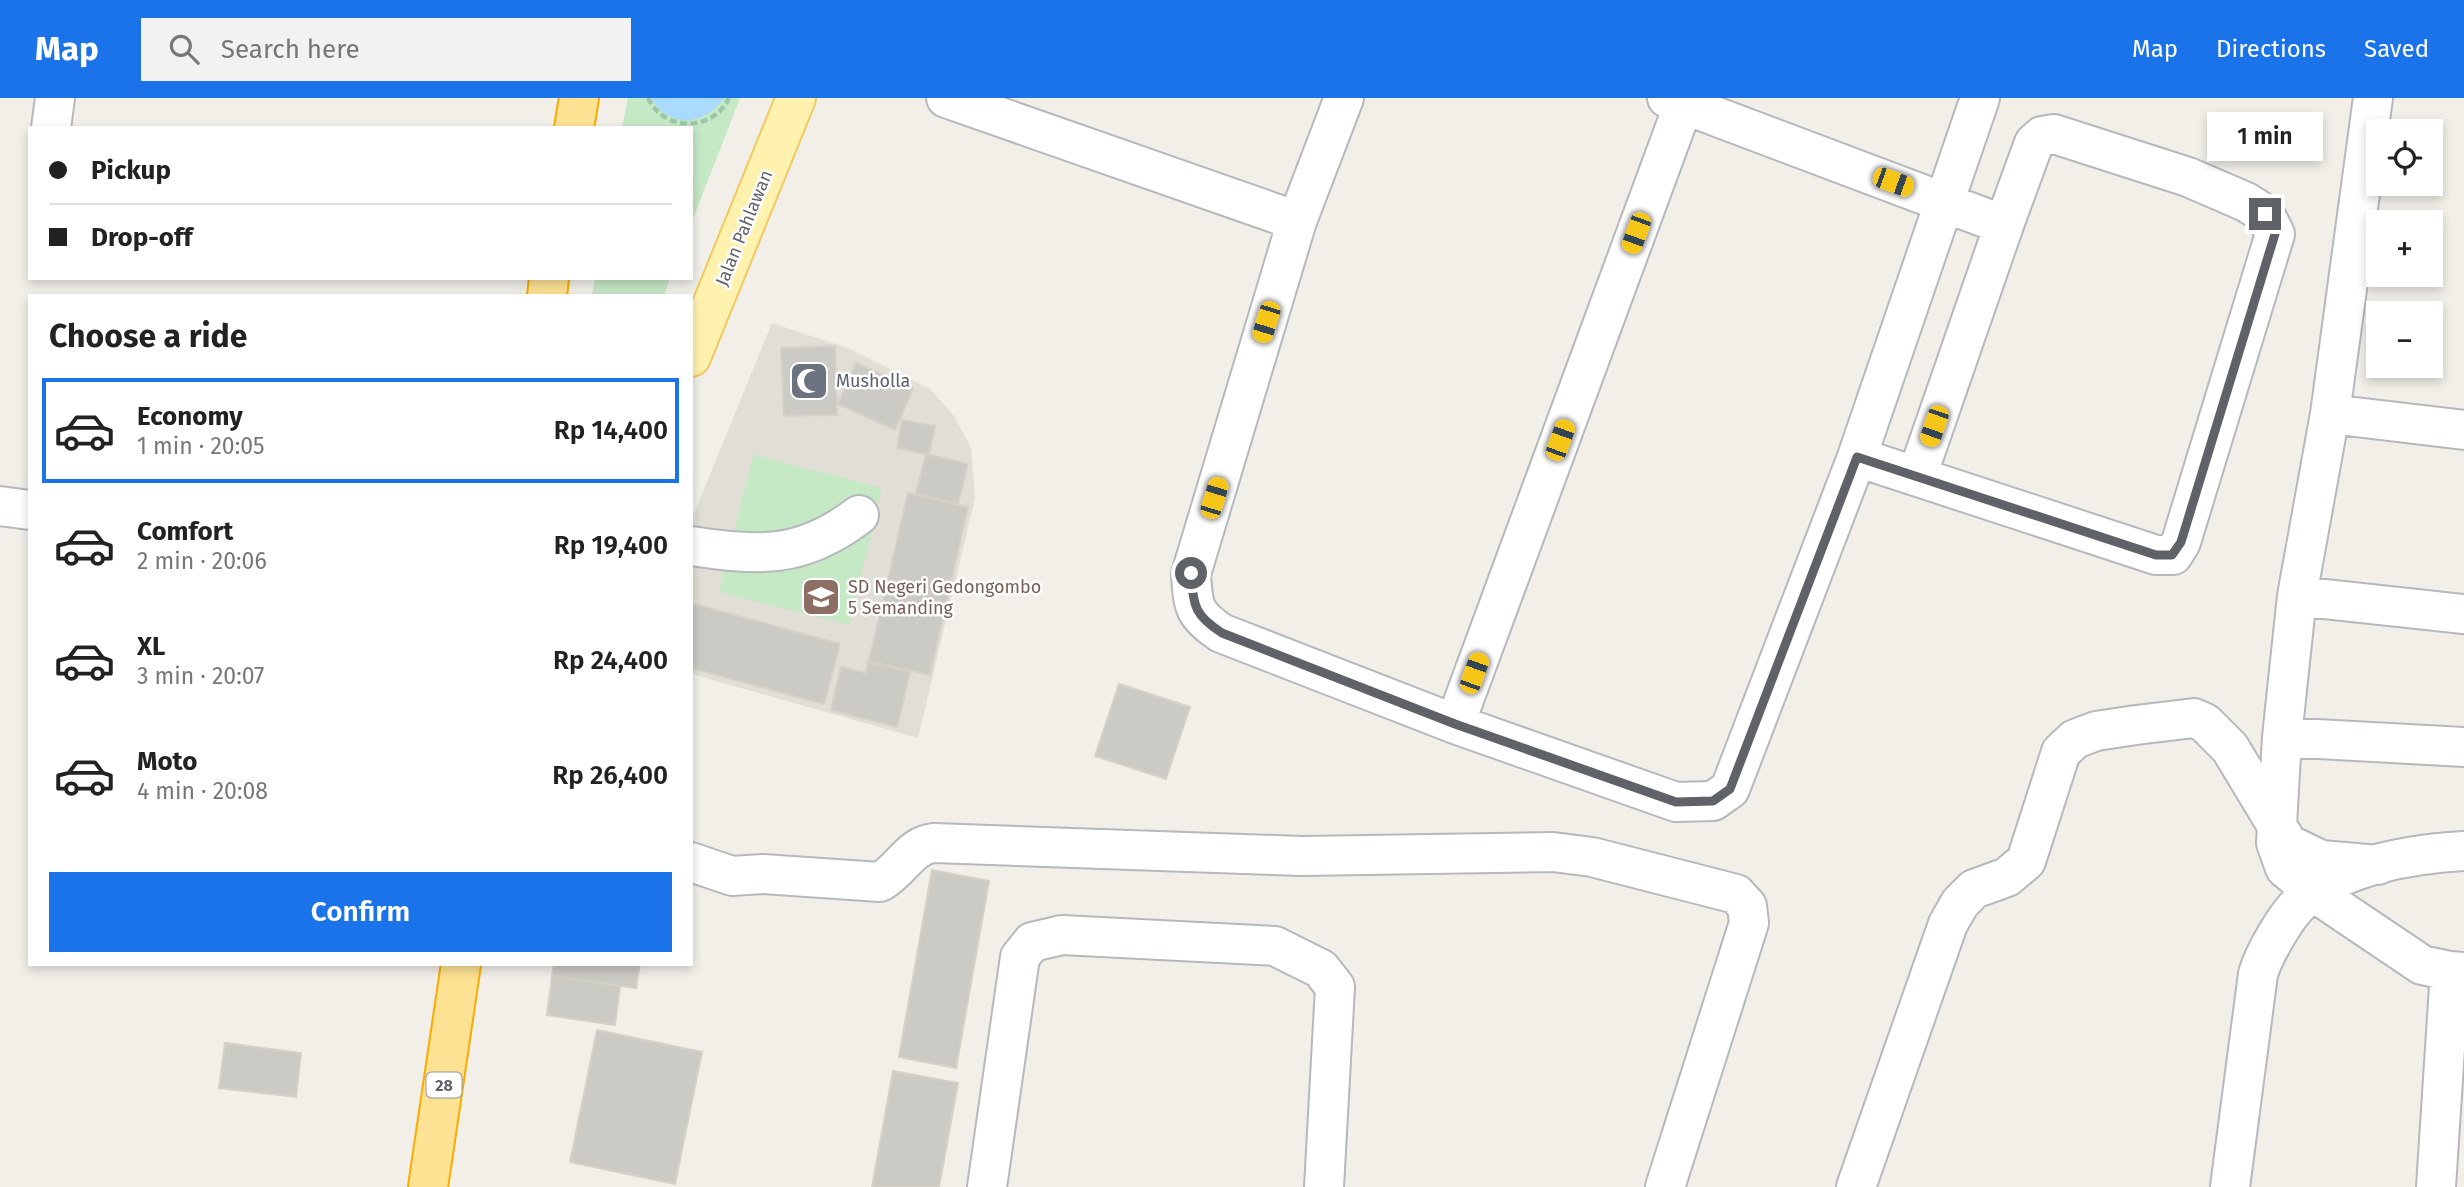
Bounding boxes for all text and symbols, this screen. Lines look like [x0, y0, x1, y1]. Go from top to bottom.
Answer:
search box [141, 18, 631, 81]
text: Map [35, 29, 99, 69]
icon: search [165, 30, 203, 68]
text: Search here [221, 34, 360, 65]
text: Map [2132, 35, 2178, 63]
text: Directions [2216, 35, 2326, 63]
text: Saved [2364, 35, 2429, 63]
callout: 1 min [2207, 113, 2323, 162]
map controls [2366, 119, 2443, 378]
button: locate [2366, 119, 2443, 196]
text: 1 min [2237, 122, 2293, 150]
text: Pickup [91, 155, 171, 186]
car [1870, 165, 1917, 199]
street label: Jalan Pahlawan [711, 167, 777, 289]
route end [2249, 198, 2281, 230]
car [1619, 210, 1654, 256]
button: + [2366, 210, 2443, 287]
text: Drop-off [91, 222, 193, 253]
car [1250, 299, 1283, 345]
button: − [2366, 301, 2443, 378]
text: Choose a ride [49, 317, 247, 355]
mosque icon: Musholla [788, 360, 830, 402]
place label: Musholla [836, 370, 910, 392]
icon: car [53, 399, 116, 462]
text: Economy [137, 401, 243, 432]
car [1918, 403, 1951, 449]
text: Rp 14,400 [554, 415, 668, 446]
car [1543, 417, 1578, 463]
text: 1 min · 20:05 [137, 432, 265, 460]
car [1198, 475, 1231, 521]
icon: car [53, 514, 116, 577]
text: Comfort [137, 516, 233, 547]
text: Rp 19,400 [554, 530, 668, 561]
text: 2 min · 20:06 [137, 547, 267, 575]
route start [1175, 557, 1207, 589]
school or university icon: SD Negeri Gedongombo 5 Semanding [800, 576, 842, 618]
place label: SD Negeri Gedongombo 5 Semanding [848, 576, 1041, 619]
icon: car [53, 629, 116, 692]
text: XL [137, 631, 165, 662]
text: Rp 24,400 [553, 645, 668, 676]
car [1457, 650, 1492, 696]
text: 3 min · 20:07 [137, 662, 264, 690]
icon: car [53, 744, 116, 807]
text: Moto [137, 746, 197, 777]
text: Rp 26,400 [552, 760, 668, 791]
text: 4 min · 20:08 [137, 777, 268, 805]
button: Confirm [49, 872, 672, 952]
road number: 28 [426, 1072, 462, 1098]

